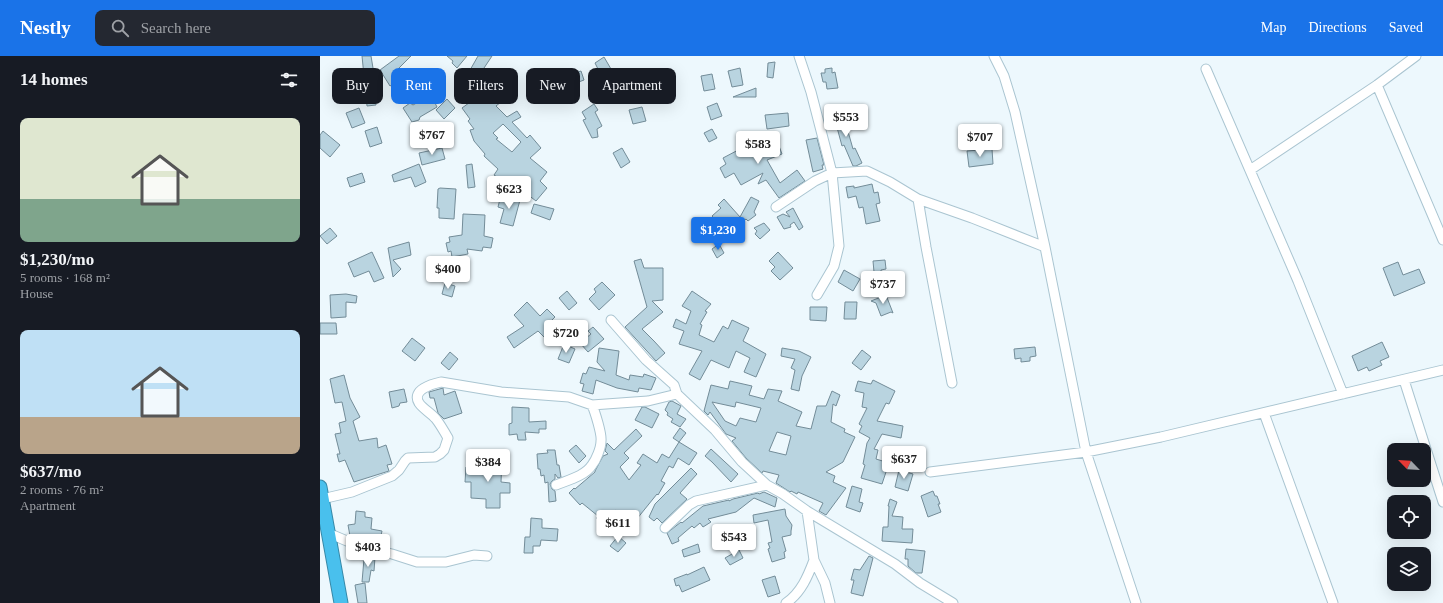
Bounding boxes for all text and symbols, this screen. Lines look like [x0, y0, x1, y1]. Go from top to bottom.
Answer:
search box [95, 10, 375, 46]
text: Nestly [20, 17, 71, 38]
icon: search [109, 17, 131, 39]
text: Search here [141, 20, 211, 36]
text: Map [1261, 20, 1286, 35]
text: Directions [1308, 20, 1367, 35]
text: Saved [1389, 20, 1423, 35]
chip: Buy [332, 68, 383, 104]
chip: Rent [391, 68, 446, 104]
chip: Filters [454, 68, 518, 104]
chip: New [526, 68, 580, 104]
chip: Apartment [588, 68, 676, 104]
icon: filters [278, 69, 300, 91]
text: 14 homes [20, 70, 88, 89]
pin: $553 [822, 104, 870, 138]
text: $553 [833, 109, 859, 124]
pin: $767 [408, 122, 456, 156]
pin: $707 [956, 124, 1004, 158]
text: $767 [419, 127, 445, 142]
text: $707 [967, 129, 993, 144]
pin: $583 [734, 131, 782, 165]
text: $583 [745, 136, 771, 151]
icon: home [124, 144, 196, 216]
pin: $623 [485, 176, 533, 210]
text: $623 [496, 181, 522, 196]
pin: $1,230 [685, 217, 751, 251]
text: $1,230 [700, 222, 736, 237]
text: $1,230/mo [20, 250, 94, 269]
pin: $400 [424, 256, 472, 290]
text: $400 [435, 261, 461, 276]
text: 5 rooms · 168 m² [20, 270, 110, 285]
pin: $737 [859, 271, 907, 305]
text: $737 [870, 276, 896, 291]
text: House [20, 286, 53, 301]
pin: $720 [542, 320, 590, 354]
text: $720 [553, 325, 579, 340]
icon: home [124, 356, 196, 428]
north arrow [1387, 443, 1431, 487]
map controls [1387, 443, 1431, 591]
pin: $637 [880, 446, 928, 480]
pin: $384 [464, 449, 512, 483]
text: $637 [891, 451, 917, 466]
text: $384 [475, 454, 501, 469]
text: $637/mo [20, 462, 81, 481]
text: 2 rooms · 76 m² [20, 482, 103, 497]
button: locate [1387, 495, 1431, 539]
text: Apartment [20, 498, 76, 513]
pin: $611 [594, 510, 642, 544]
text: $611 [605, 515, 631, 530]
pin: $543 [710, 524, 758, 558]
text: $543 [721, 529, 747, 544]
pin: $403 [344, 534, 392, 568]
text: $403 [355, 539, 381, 554]
button: layers [1387, 547, 1431, 591]

